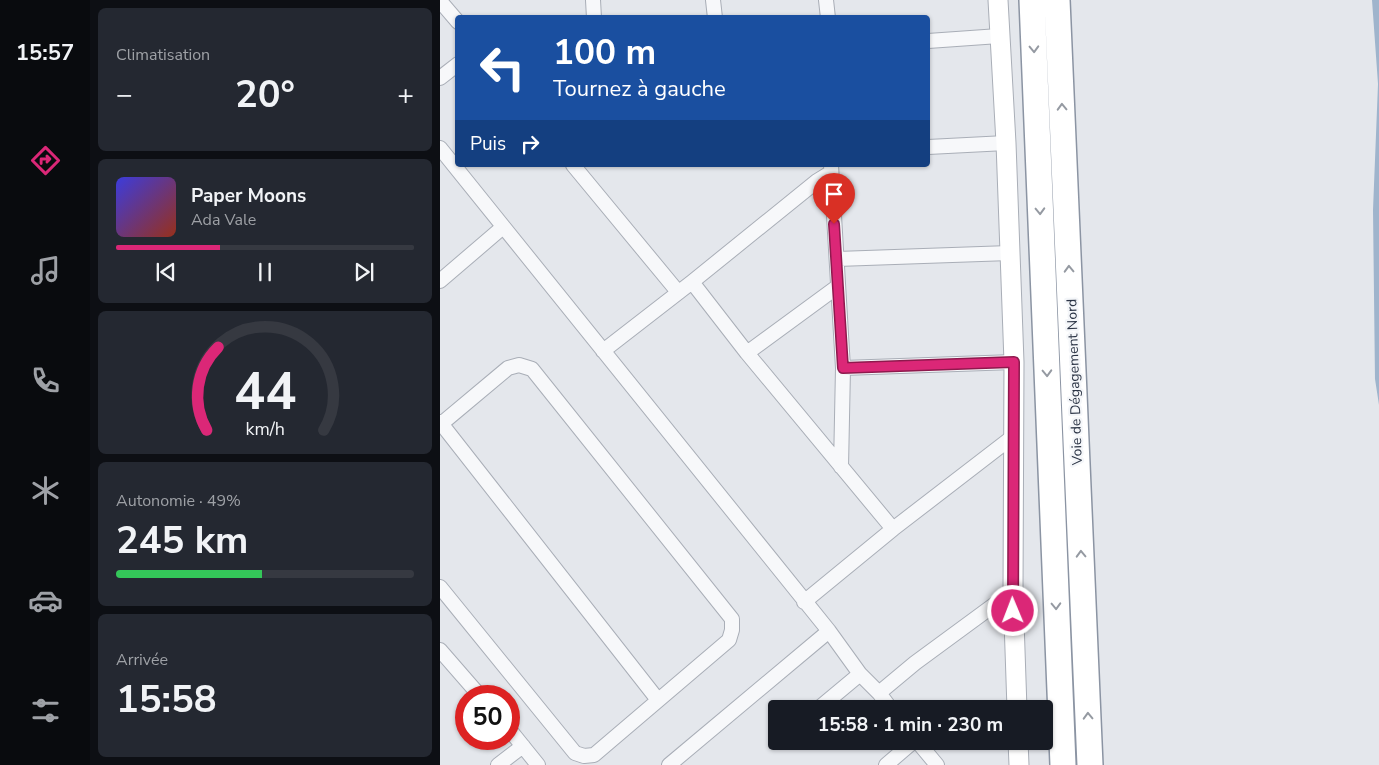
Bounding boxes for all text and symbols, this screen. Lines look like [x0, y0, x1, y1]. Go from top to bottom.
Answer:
text: 100 m [553, 29, 656, 76]
icon: left [470, 35, 535, 100]
text: 15:57 [16, 38, 74, 68]
text: Climatisation [116, 44, 210, 66]
one-way arrow [1028, 45, 1039, 53]
text: 20° [235, 69, 295, 120]
text: Tournez à gauche [553, 74, 726, 104]
text: − [116, 76, 133, 114]
text: + [397, 76, 414, 114]
one-way arrow [1056, 103, 1067, 111]
icon: right [516, 130, 544, 158]
text: Puis [470, 131, 506, 157]
icon: directions [28, 143, 63, 178]
pin [813, 173, 855, 224]
icon: arrive [820, 180, 848, 208]
text: Paper Moons [191, 183, 306, 209]
one-way arrow [1035, 207, 1046, 215]
text: Ada Vale [191, 209, 256, 231]
icon: music [28, 253, 63, 288]
icon: previous [152, 258, 180, 286]
icon: pause [251, 258, 279, 286]
icon: next [350, 258, 378, 286]
one-way arrow [1063, 265, 1074, 273]
street label: Voie de Dégagement Nord [1062, 299, 1087, 466]
text: 44 [234, 356, 296, 427]
icon: phone [28, 363, 63, 398]
one-way arrow [1042, 370, 1052, 378]
text: km/h [245, 417, 285, 441]
icon: climate [28, 473, 63, 508]
text: Autonomie · 49% [116, 490, 241, 512]
text: 245 km [116, 515, 248, 566]
one-way arrow [1075, 550, 1086, 558]
icon: car [28, 583, 63, 618]
position arrow [986, 584, 1038, 636]
one-way arrow [1051, 602, 1062, 610]
text: Arrivée [116, 649, 168, 671]
text: 15:58 [116, 674, 217, 725]
speed limit sign: 50 [455, 685, 520, 750]
icon: filters [28, 693, 63, 728]
text: 15:58 · 1 min · 230 m [818, 712, 1003, 738]
one-way arrow [1082, 712, 1093, 720]

